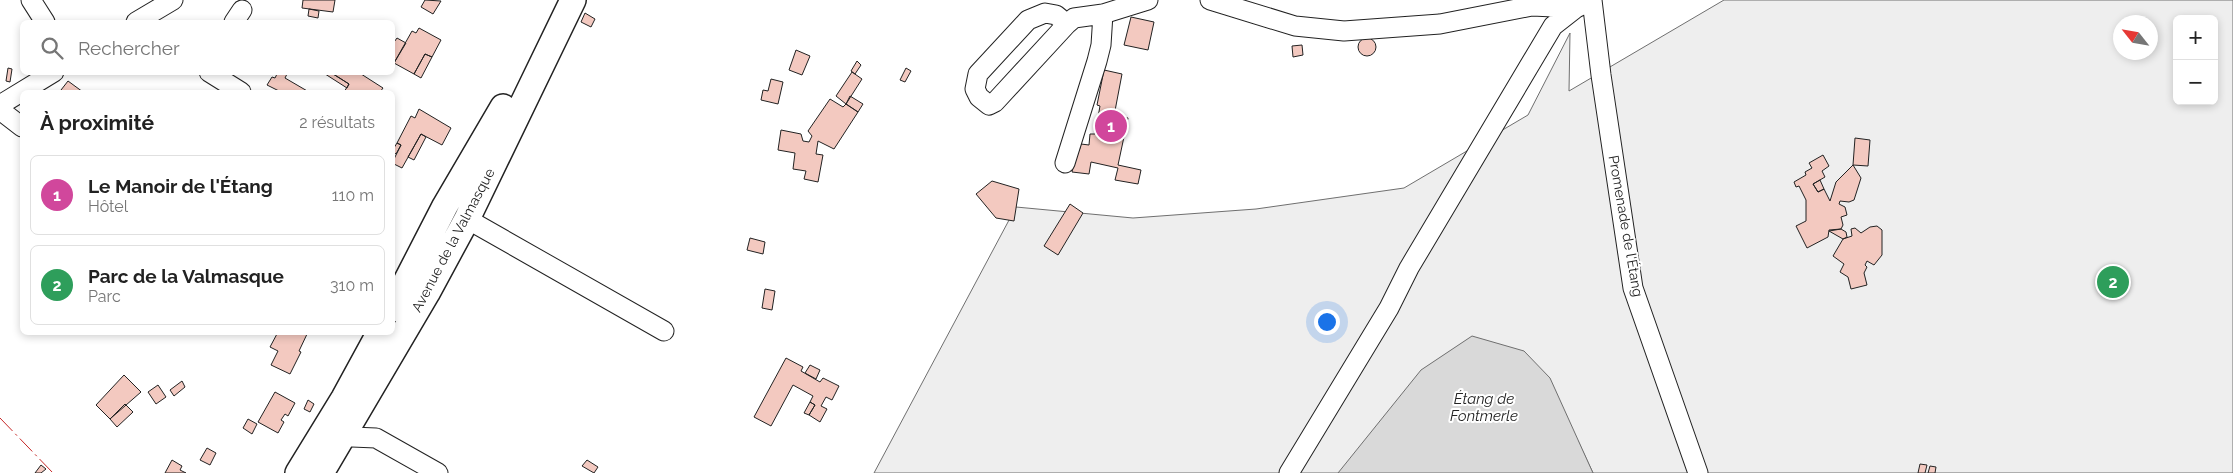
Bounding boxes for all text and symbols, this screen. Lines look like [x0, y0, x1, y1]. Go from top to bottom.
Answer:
north arrow [2113, 15, 2158, 60]
map controls [2173, 15, 2218, 105]
button: + [2173, 15, 2218, 60]
search box [20, 20, 395, 75]
icon: search [38, 34, 66, 62]
text: Rechercher [78, 37, 180, 59]
button: − [2173, 60, 2218, 105]
pin: 1 [1095, 107, 1127, 145]
text: À proximité [40, 110, 154, 135]
text: 2 résultats [299, 113, 375, 132]
street label: Promenade de l'Étang [1606, 154, 1647, 298]
street label: Avenue de la Valmasque [408, 165, 498, 315]
text: Le Manoir de l'Étang [88, 175, 273, 197]
text: 1 [53, 186, 61, 205]
text: 110 m [332, 186, 374, 205]
text: Hôtel [88, 197, 128, 216]
pin: 2 [2097, 263, 2129, 301]
text: Parc de la Valmasque [88, 265, 284, 287]
text: 2 [52, 276, 62, 295]
text: 310 m [330, 276, 374, 295]
text: Parc [88, 287, 121, 306]
your location [1314, 309, 1340, 335]
water label: Étang de Fontmerle [1450, 390, 1518, 425]

